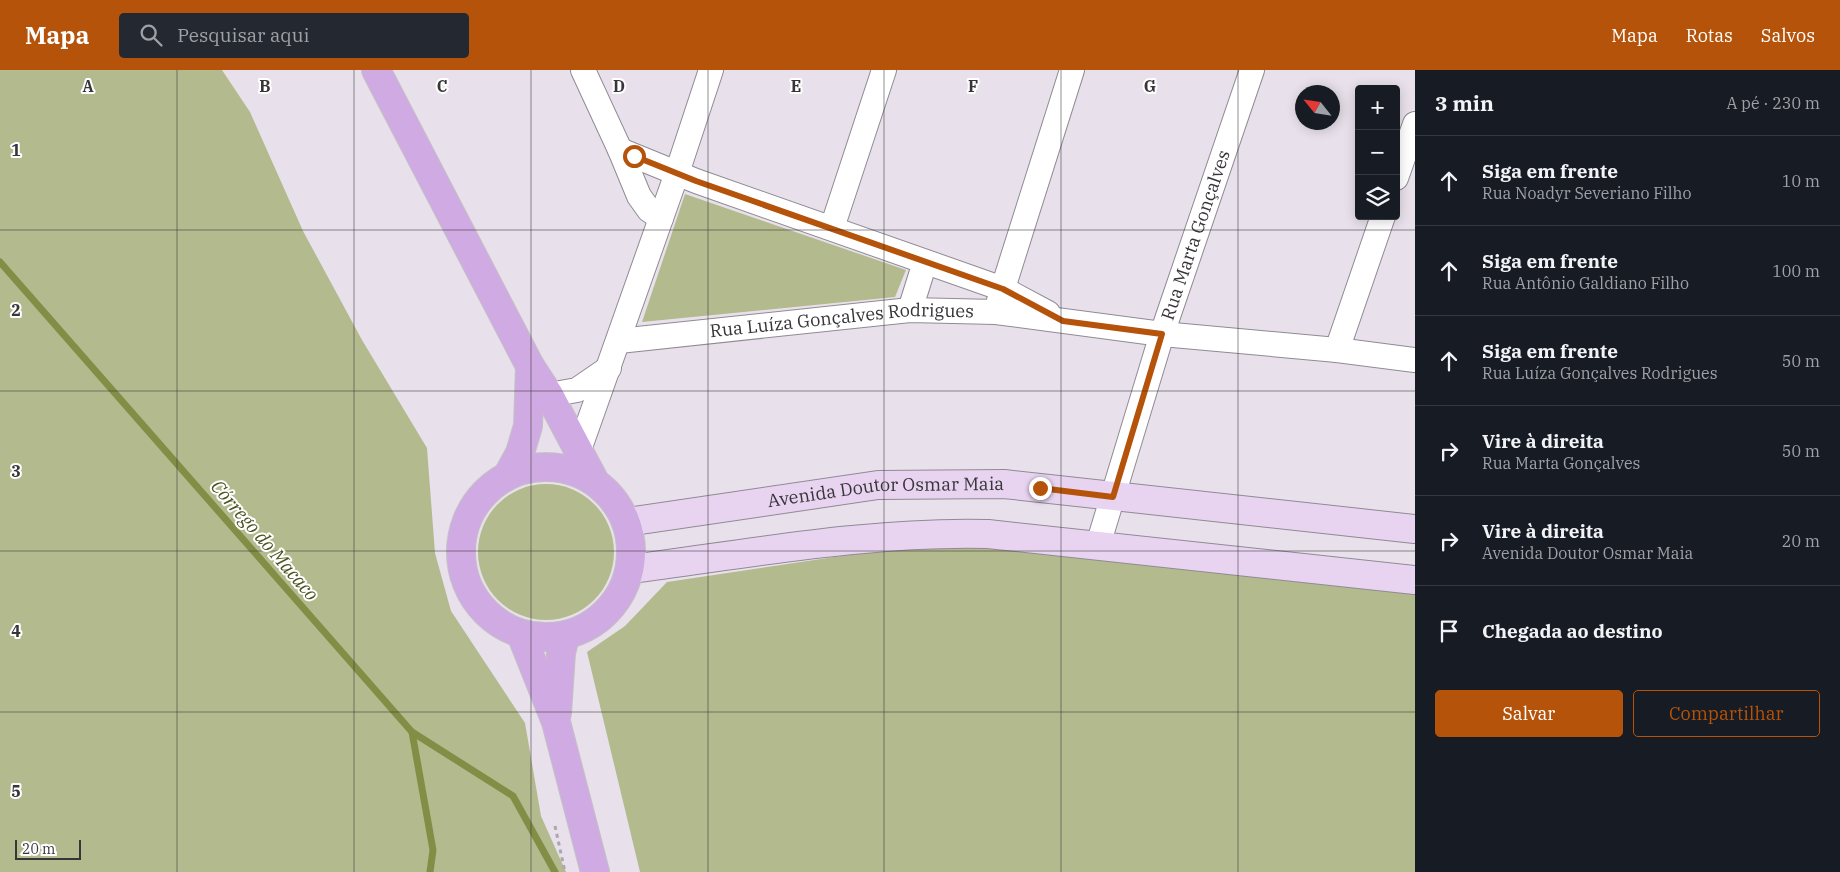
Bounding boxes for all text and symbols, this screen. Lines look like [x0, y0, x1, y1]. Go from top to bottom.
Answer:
search box [119, 13, 469, 58]
text: Mapa [25, 19, 89, 51]
icon: search [137, 21, 165, 49]
text: Pesquisar aqui [177, 23, 309, 47]
text: Mapa [1611, 24, 1658, 47]
text: Rotas [1686, 24, 1733, 47]
text: Salvos [1761, 24, 1815, 47]
text: A [82, 76, 94, 96]
text: B [259, 76, 271, 96]
text: C [437, 76, 447, 96]
text: D [613, 76, 625, 96]
text: E [791, 76, 801, 96]
text: F [968, 76, 978, 96]
text: G [1144, 76, 1156, 96]
north arrow [1295, 85, 1340, 130]
map controls [1355, 85, 1400, 220]
button: + [1355, 85, 1400, 130]
text: 3 min [1435, 89, 1494, 117]
text: A pé · 230 m [1726, 93, 1820, 113]
button: − [1355, 130, 1400, 175]
text: 1 [11, 140, 21, 160]
route start [623, 145, 646, 168]
street label: Rua Marta Gonçalves [1156, 147, 1235, 323]
text: Siga em frente [1482, 159, 1618, 183]
icon: ahead [1435, 167, 1463, 195]
text: 10 m [1782, 171, 1820, 191]
button: layers [1355, 175, 1400, 220]
text: Rua Noadyr Severiano Filho [1482, 183, 1692, 203]
text: Siga em frente [1482, 249, 1618, 273]
icon: ahead [1435, 257, 1463, 285]
text: 100 m [1772, 261, 1820, 281]
text: Rua Antônio Galdiano Filho [1482, 273, 1689, 293]
street label: Rua Luíza Gonçalves Rodrigues [709, 298, 974, 342]
text: 2 [11, 300, 21, 320]
text: Siga em frente [1482, 339, 1618, 363]
icon: ahead [1435, 347, 1463, 375]
text: 50 m [1782, 351, 1820, 371]
text: Rua Luíza Gonçalves Rodrigues [1482, 363, 1717, 383]
text: Vire à direita [1482, 429, 1604, 453]
icon: right [1435, 437, 1463, 465]
text: 50 m [1782, 441, 1820, 461]
text: Rua Marta Gonçalves [1482, 453, 1640, 473]
text: 3 [11, 461, 21, 481]
street label: Avenida Doutor Osmar Maia [766, 472, 1004, 512]
water label: Córrego do Macaco [206, 475, 324, 605]
route end [1029, 477, 1052, 500]
text: Vire à direita [1482, 519, 1604, 543]
icon: right [1435, 527, 1463, 555]
text: 20 m [1782, 531, 1820, 551]
text: Avenida Doutor Osmar Maia [1482, 543, 1693, 563]
icon: arrive [1435, 617, 1463, 645]
text: Chegada ao destino [1482, 619, 1663, 643]
text: 4 [11, 621, 21, 641]
button: Salvar [1435, 690, 1623, 737]
button: Compartilhar [1633, 690, 1820, 737]
text: 5 [11, 781, 21, 801]
scale bar [15, 837, 81, 860]
text: 20 m [22, 840, 55, 858]

